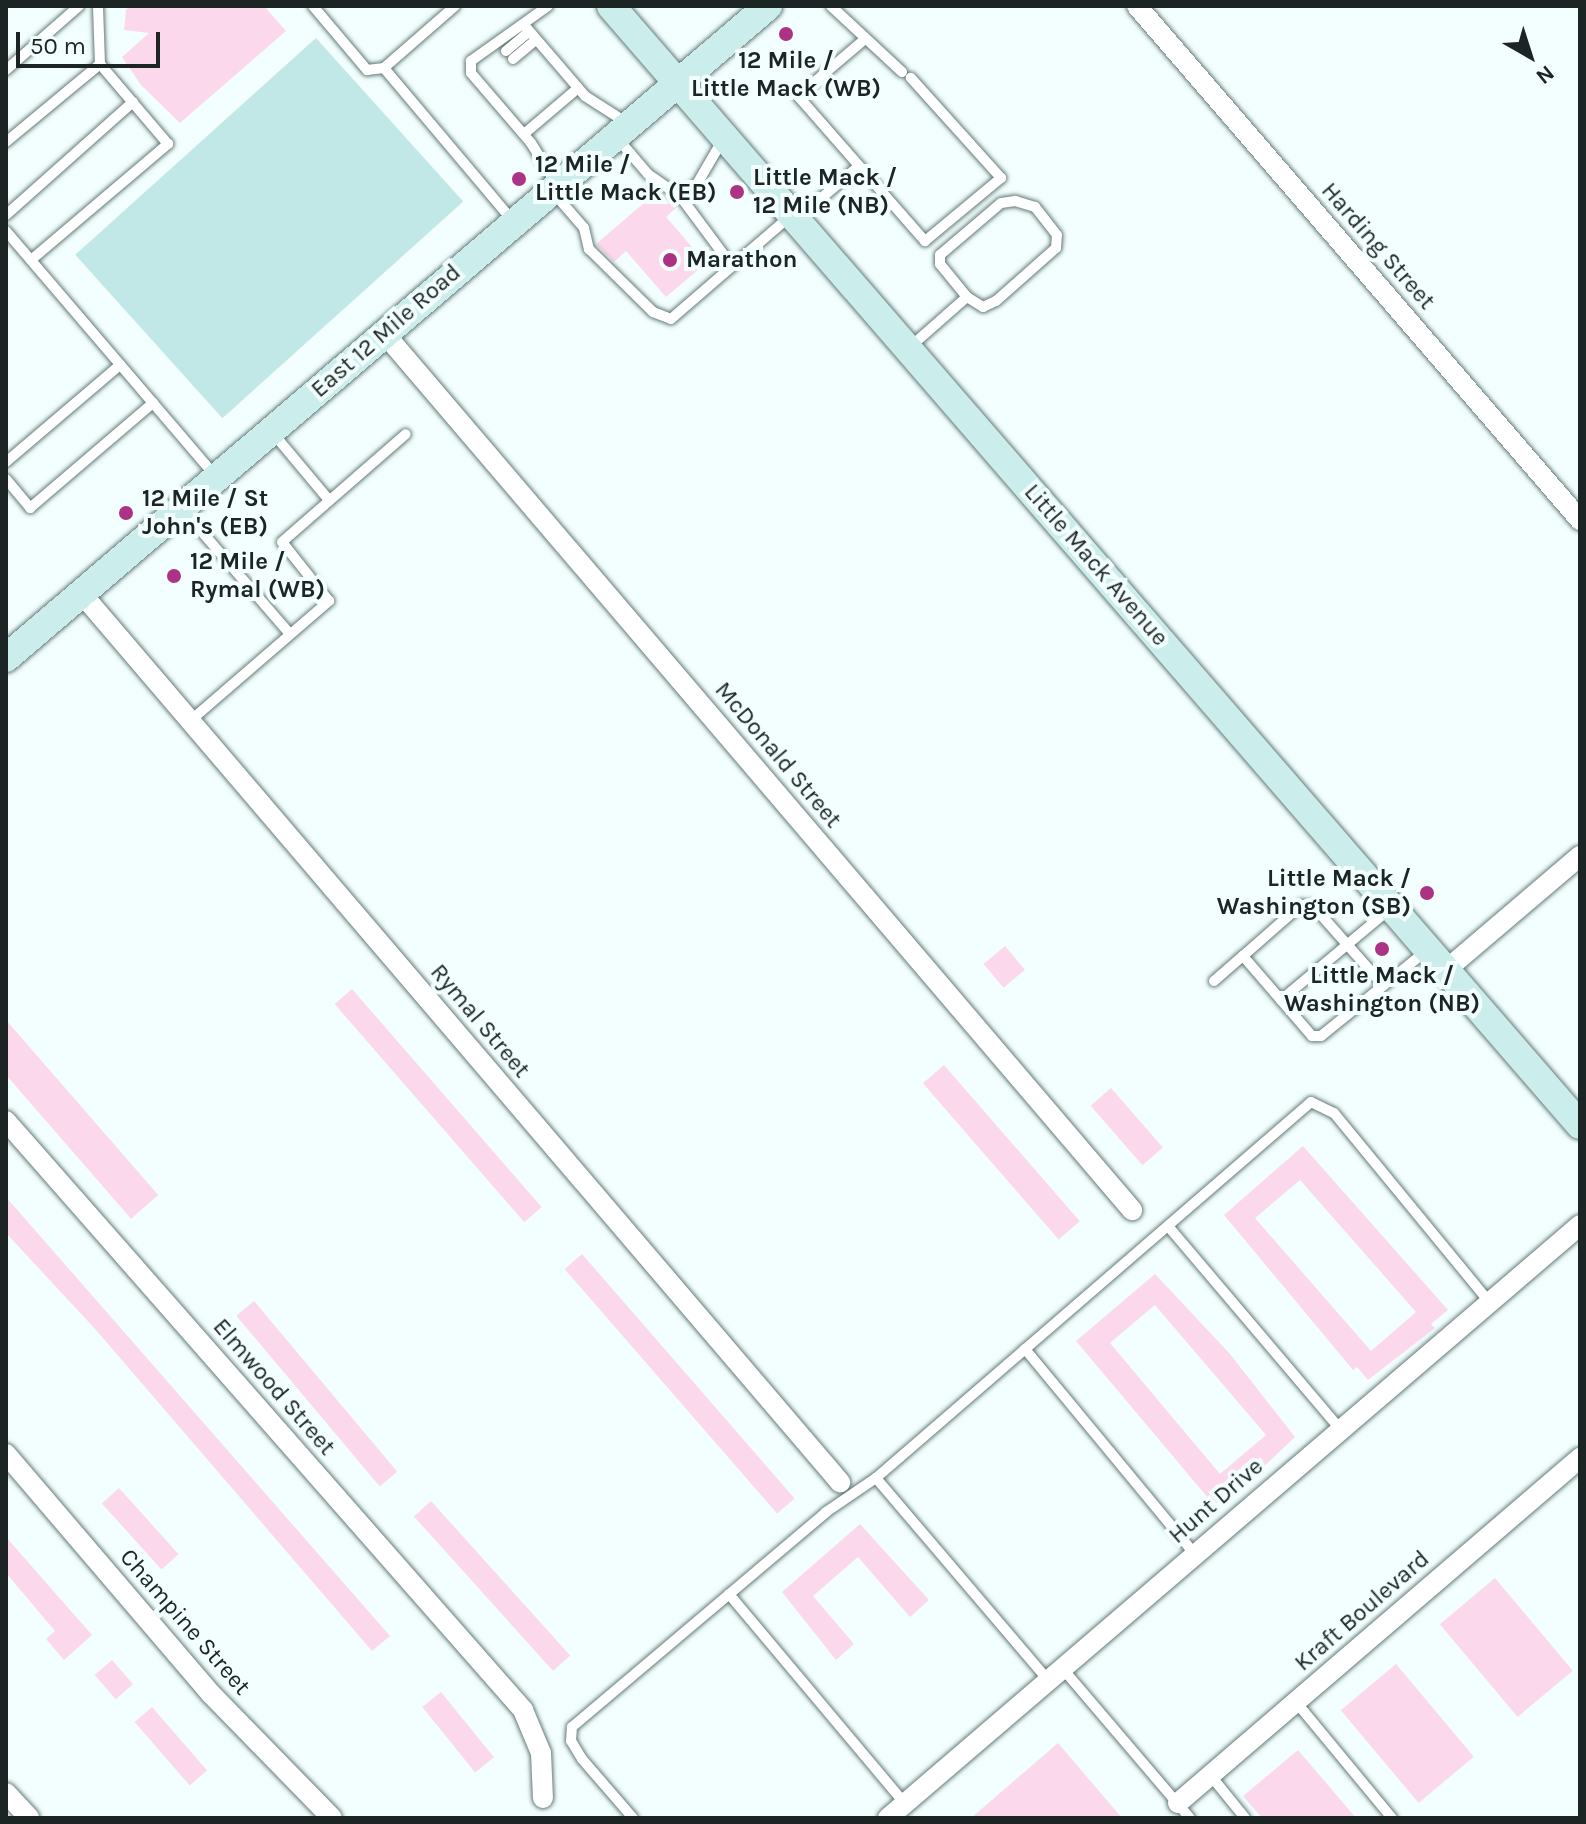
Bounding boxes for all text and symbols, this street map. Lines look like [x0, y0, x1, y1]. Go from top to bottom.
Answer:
scale bar [20, 16, 164, 66]
north arrow [1490, 16, 1570, 96]
marker: 12 Mile / Little Mack (WB) [777, 25, 795, 43]
text: 50 m [30, 32, 86, 60]
place label: 12 Mile / Little Mack (WB) [691, 47, 881, 103]
text: N [1531, 60, 1559, 90]
place label: 12 Mile / Little Mack (EB) [535, 151, 717, 207]
place label: Little Mack / 12 Mile (NB) [753, 164, 897, 220]
marker: 12 Mile / Little Mack (EB) [510, 170, 528, 188]
street label: Harding Street [1315, 177, 1441, 315]
marker: Little Mack / 12 Mile (NB) [728, 183, 746, 201]
place label: Marathon [686, 246, 797, 274]
marker: Marathon [661, 251, 679, 269]
street label: East 12 Mile Road [305, 258, 467, 404]
street label: Little Mack Avenue [1018, 478, 1174, 652]
place label: 12 Mile / St John's (EB) [142, 485, 268, 541]
marker: 12 Mile / St John's (EB) [117, 504, 135, 522]
place label: 12 Mile / Rymal (WB) [190, 548, 325, 604]
marker: 12 Mile / Rymal (WB) [165, 567, 183, 585]
street label: McDonald Street [709, 676, 847, 834]
place label: Little Mack / Washington (SB) [1217, 865, 1411, 921]
marker: Little Mack / Washington (SB) [1418, 884, 1436, 902]
marker: Little Mack / Washington (NB) [1373, 940, 1391, 958]
street label: Rymal Street [424, 958, 536, 1084]
place label: Little Mack / Washington (NB) [1284, 962, 1480, 1018]
street label: Elmwood Street [207, 1313, 341, 1461]
street label: Hunt Drive [1163, 1452, 1269, 1550]
street label: Champine Street [114, 1543, 256, 1701]
street label: Kraft Boulevard [1289, 1545, 1435, 1677]

